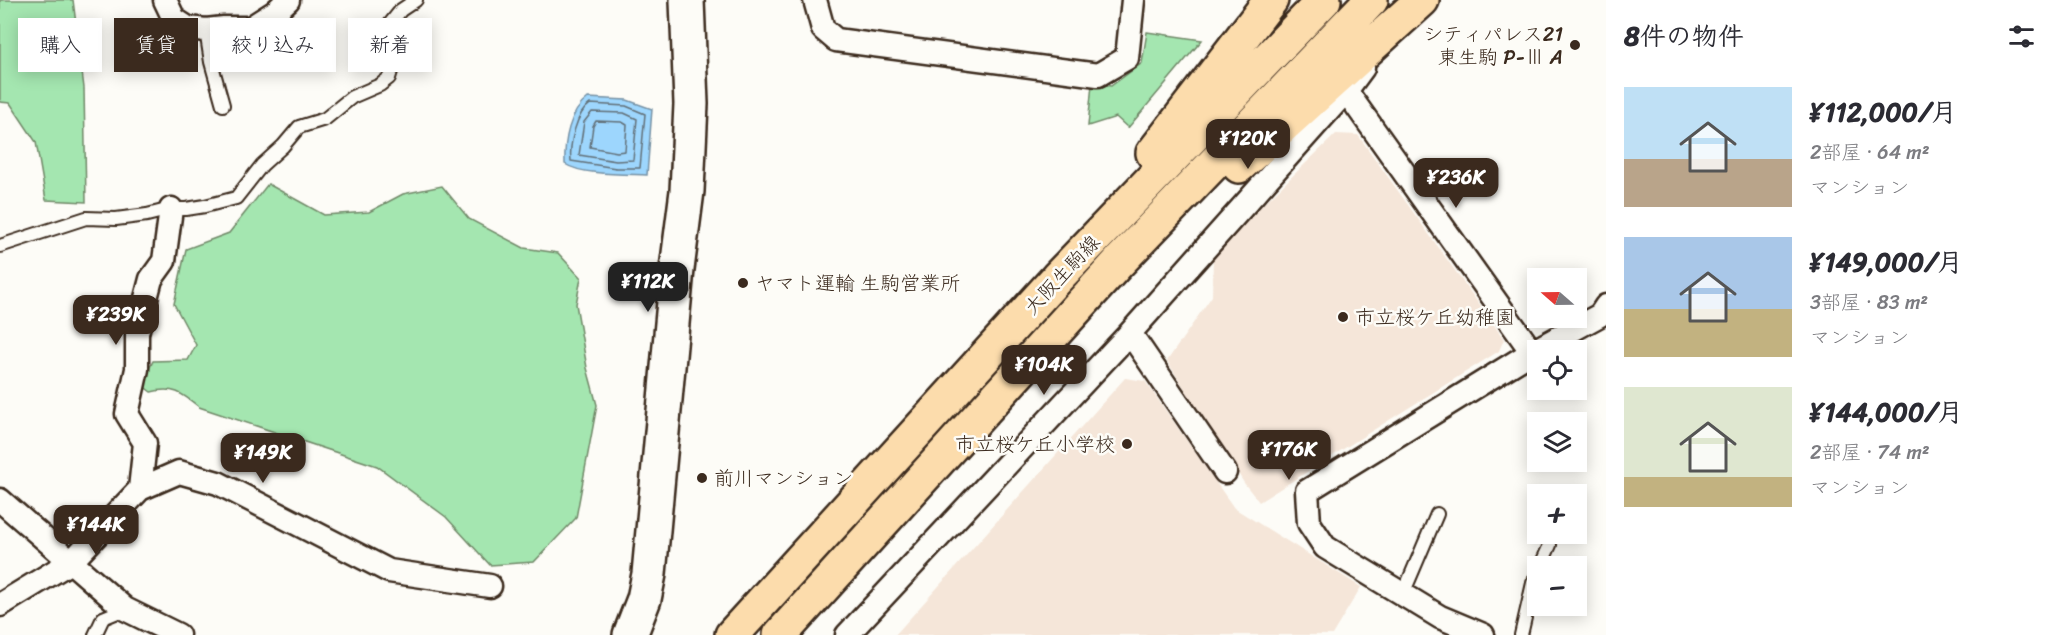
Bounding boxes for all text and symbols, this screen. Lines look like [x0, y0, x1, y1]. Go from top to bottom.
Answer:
text: 8件の物件 [1624, 13, 1744, 59]
place label: シティパレス21 東生駒 P-Ⅲ A [1423, 17, 1563, 75]
chip: 購入 [18, 18, 102, 72]
chip: 賃貸 [114, 18, 198, 72]
chip: 絞り込み [210, 18, 336, 72]
chip: 新着 [348, 18, 432, 72]
icon: filters [2005, 20, 2038, 53]
marker: シティパレス21 東生駒 P-Ⅲ A [1568, 38, 1582, 52]
text: ¥112,000/月 [1810, 89, 1957, 135]
icon: home [1672, 111, 1744, 183]
pin: ¥120K [1206, 119, 1290, 170]
text: ¥120K [1220, 121, 1276, 156]
text: 2部屋 · 64 m² [1810, 135, 1930, 170]
pin: ¥236K [1414, 158, 1498, 209]
text: ¥236K [1427, 160, 1485, 195]
text: マンション [1810, 170, 1909, 205]
street label: 大阪生駒線 [1015, 226, 1109, 324]
text: ¥149,000/月 [1810, 239, 1963, 285]
icon: home [1672, 261, 1744, 333]
pin: ¥112K [606, 262, 690, 313]
text: ¥112K [622, 264, 674, 299]
place label: ヤマト運輸 生駒営業所 [755, 266, 960, 301]
north arrow [1527, 268, 1587, 328]
map controls [1527, 268, 1587, 616]
marker: ヤマト運輸 生駒営業所 [736, 276, 750, 290]
text: 3部屋 · 83 m² [1810, 285, 1928, 320]
pin: ¥239K [74, 295, 158, 346]
text: ¥239K [87, 297, 145, 332]
place label: 市立桜ケ丘幼稚園 [1355, 300, 1515, 335]
marker: 市立桜ケ丘幼稚園 [1336, 310, 1350, 324]
text: マンション [1810, 320, 1909, 355]
button: locate [1527, 340, 1587, 400]
pin: ¥104K [1002, 345, 1086, 396]
text: ¥104K [1016, 347, 1072, 382]
text: ¥144,000/月 [1810, 389, 1963, 435]
icon: home [1672, 411, 1744, 483]
button: layers [1527, 412, 1587, 472]
place label: 市立桜ケ丘小学校 [955, 427, 1115, 462]
pin: ¥176K [1247, 430, 1331, 481]
text: ¥176K [1262, 432, 1316, 467]
pin: ¥149K [221, 433, 305, 484]
text: ¥149K [235, 435, 291, 470]
text: 2部屋 · 74 m² [1810, 435, 1930, 470]
marker: 市立桜ケ丘小学校 [1120, 437, 1134, 451]
place label: 前川マンション [714, 461, 853, 496]
text: マンション [1810, 470, 1909, 505]
marker: 前川マンション [695, 471, 709, 485]
button: + [1527, 484, 1587, 544]
pin: ¥144K [54, 505, 138, 556]
text: ¥144K [68, 507, 124, 542]
button: − [1527, 556, 1587, 616]

